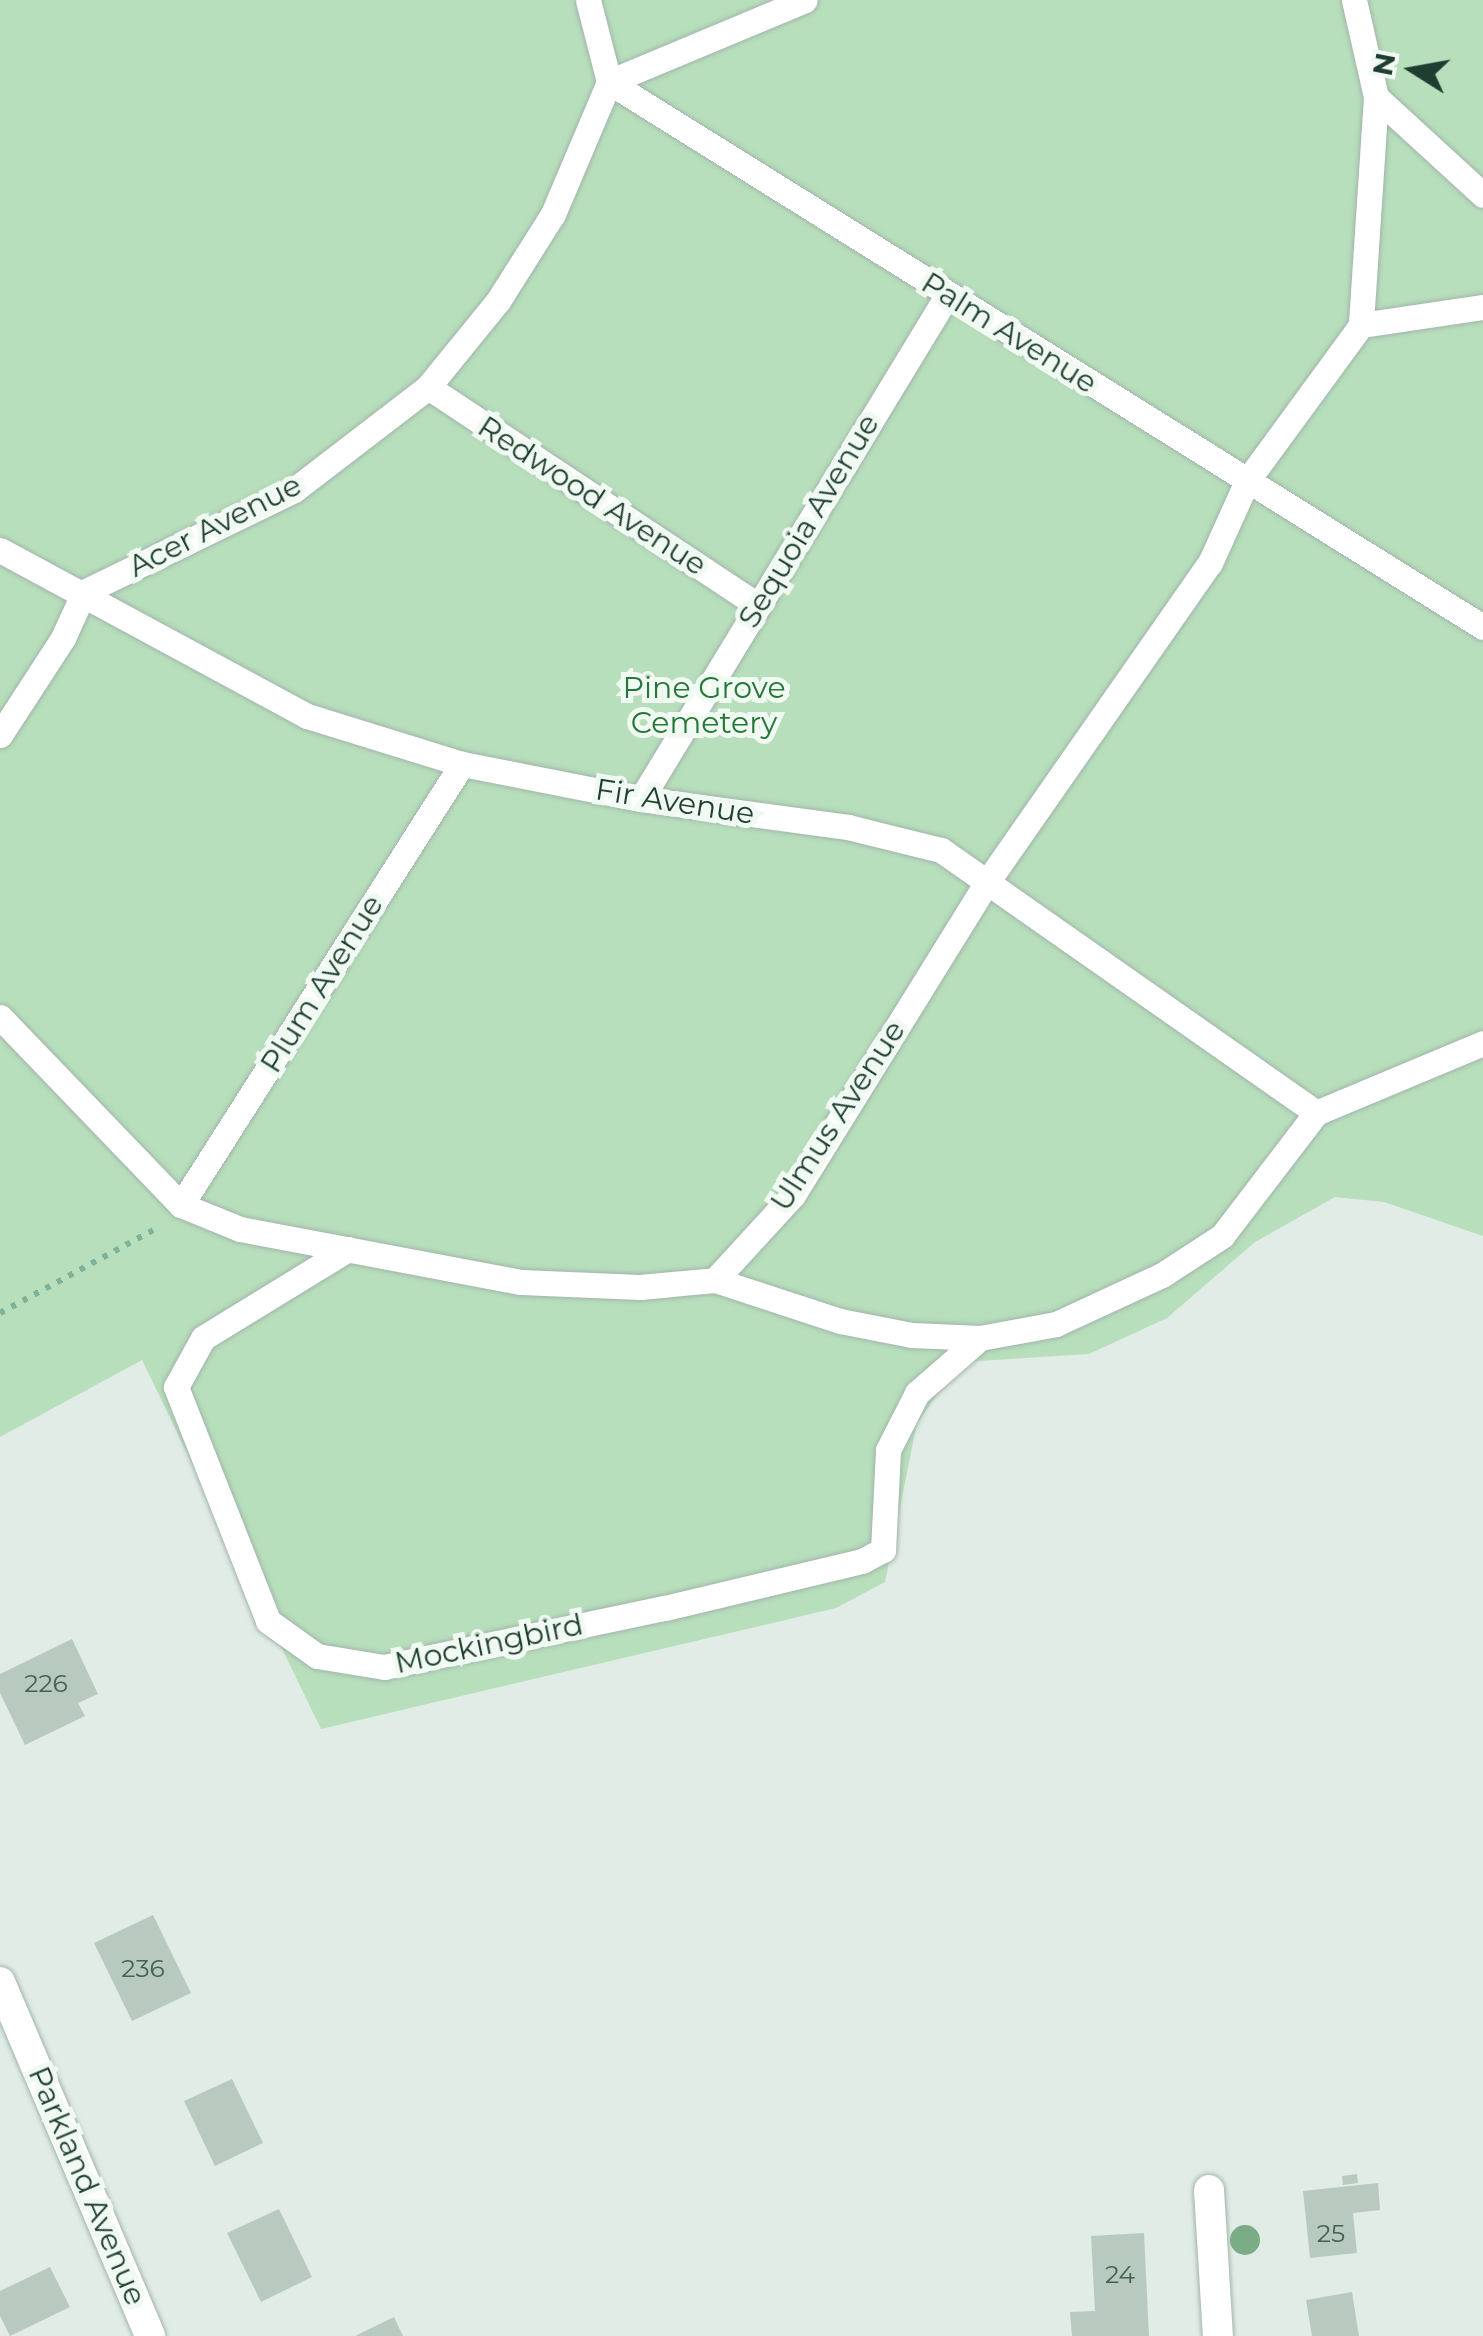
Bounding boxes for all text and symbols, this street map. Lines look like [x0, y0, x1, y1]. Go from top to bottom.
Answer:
north arrow [1363, 20, 1463, 120]
text: N [1365, 50, 1402, 79]
street label: Palm Avenue [915, 265, 1103, 401]
street label: Sequoia Avenue [731, 408, 887, 634]
street label: Redwood Avenue [471, 409, 713, 583]
street label: Acer Avenue [123, 467, 307, 585]
park label: Pine Grove Cemetery [623, 670, 785, 740]
street label: Fir Avenue [593, 772, 757, 832]
street label: Plum Avenue [253, 889, 391, 1079]
street label: Ulmus Avenue [763, 1014, 913, 1218]
street label: Mockingbird [392, 1607, 586, 1681]
house number: 226 [24, 1668, 68, 1698]
house number: 236 [121, 1953, 165, 1983]
street label: Parkland Avenue [20, 2061, 154, 2311]
house number: 25 [1317, 2218, 1345, 2248]
house number: 24 [1105, 2259, 1135, 2289]

